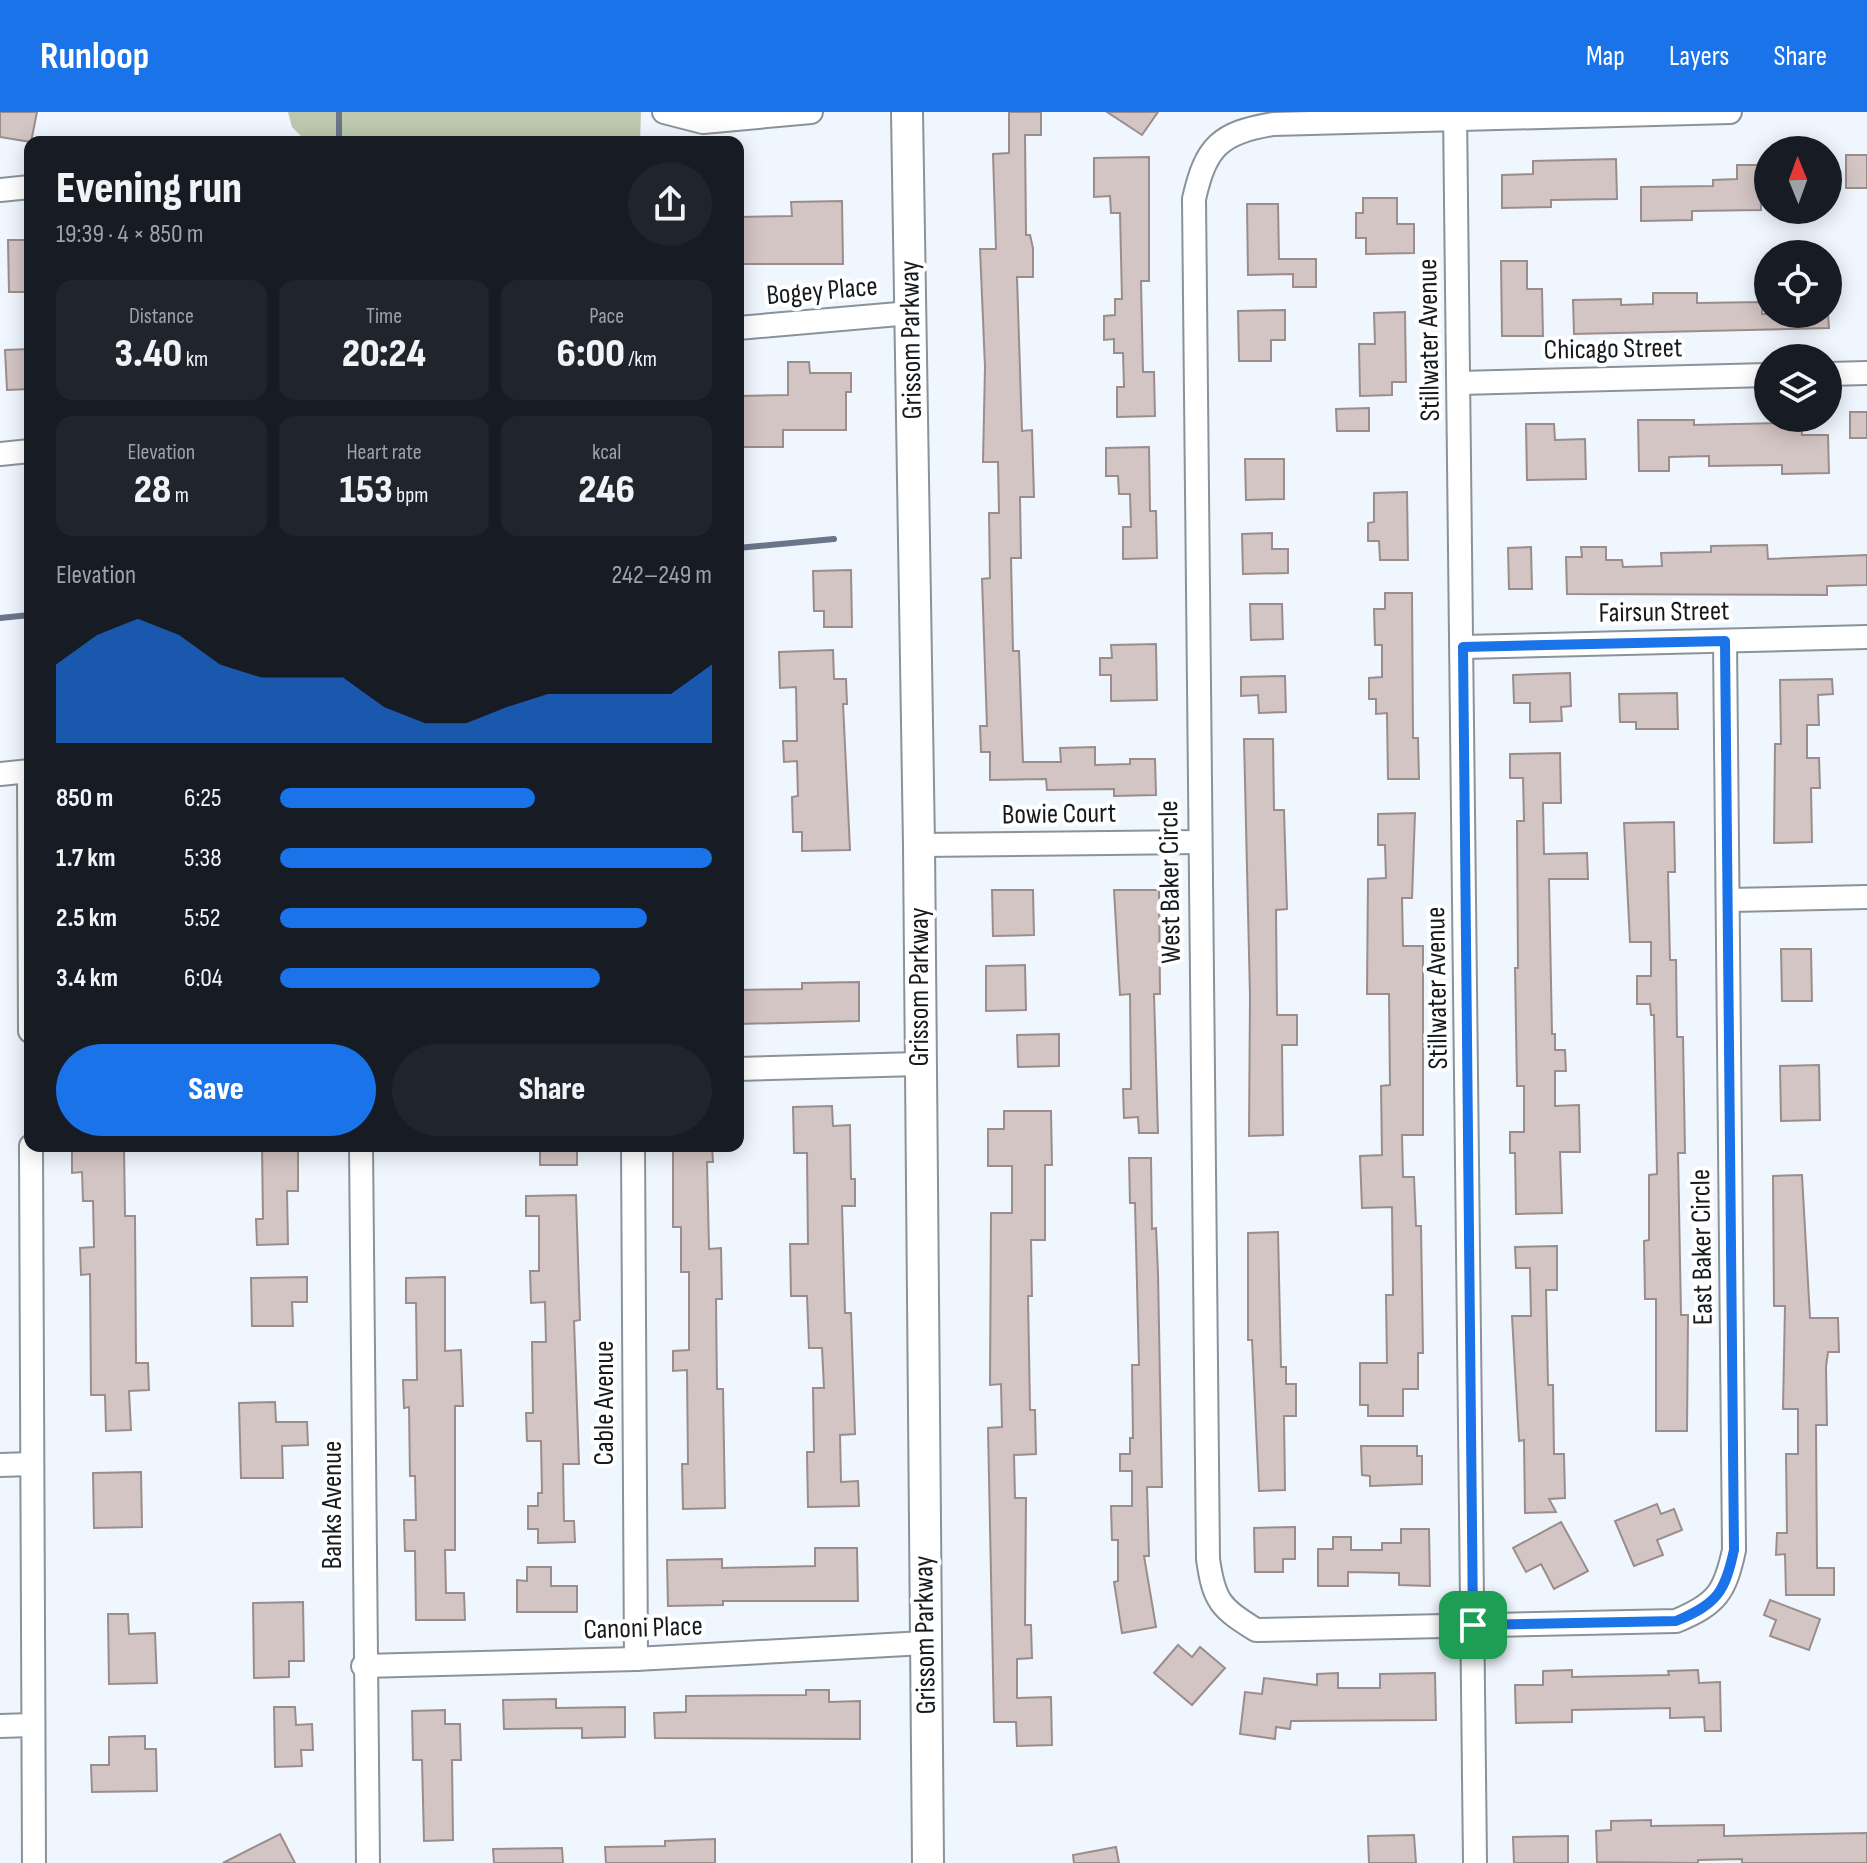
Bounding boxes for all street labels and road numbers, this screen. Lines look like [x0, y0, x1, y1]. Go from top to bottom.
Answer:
street label: Stillwater Avenue [1411, 258, 1447, 422]
street label: Grissom Parkway [893, 260, 929, 420]
street label: Bogey Place [765, 270, 879, 312]
street label: Chicago Street [1543, 331, 1683, 367]
street label: Fairsun Street [1598, 594, 1730, 630]
street label: Bowie Court [1002, 797, 1116, 831]
street label: West Baker Circle [1152, 800, 1188, 964]
street label: Stillwater Avenue [1419, 906, 1455, 1070]
street label: Grissom Parkway [903, 907, 936, 1066]
street label: East Baker Circle [1684, 1169, 1720, 1325]
street label: Cable Avenue [588, 1341, 621, 1465]
street label: Banks Avenue [316, 1441, 349, 1569]
street label: Grissom Parkway [907, 1555, 943, 1715]
street label: Canoni Place [583, 1609, 703, 1647]

